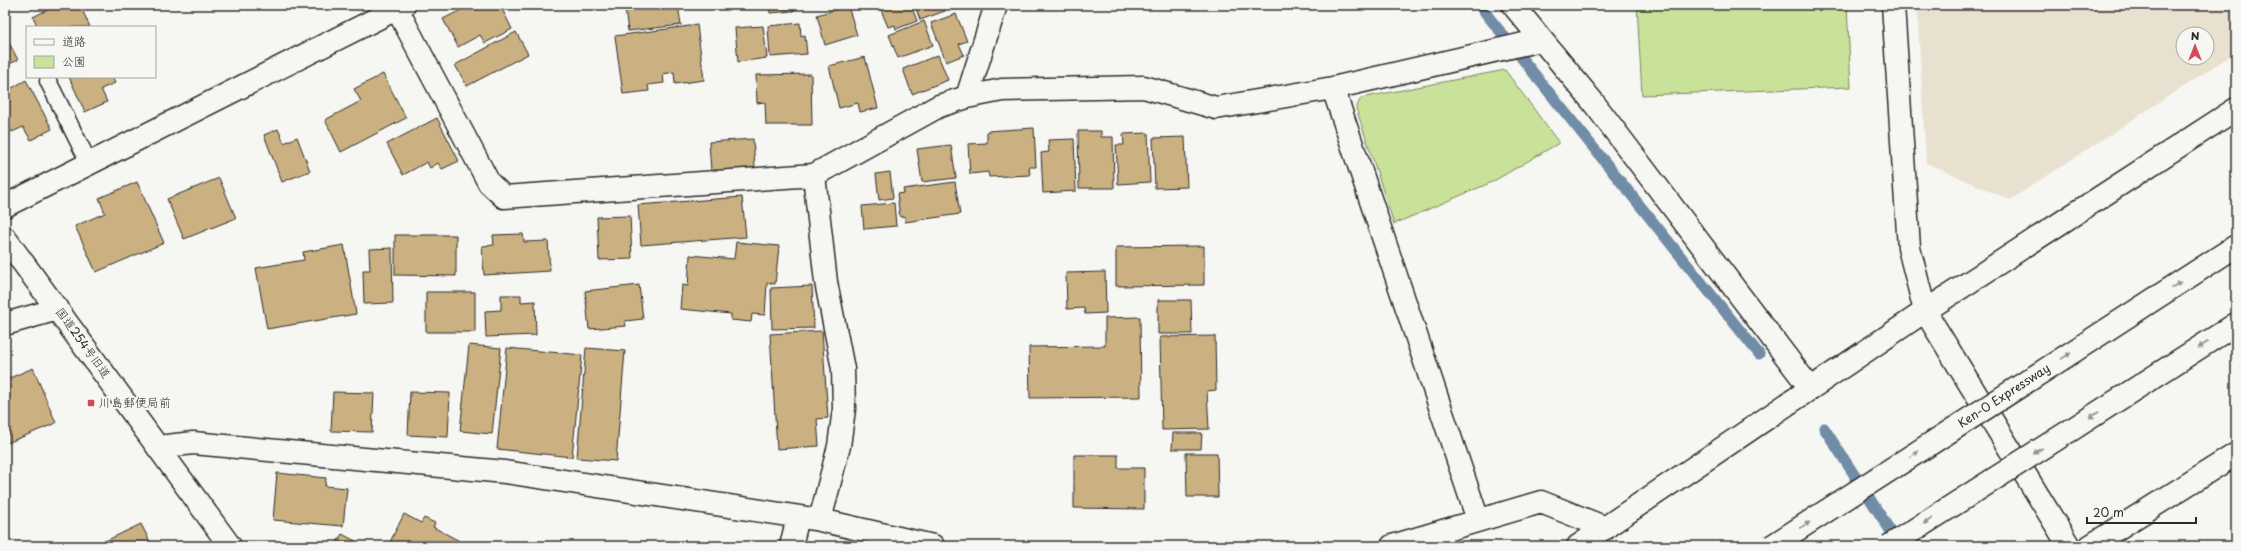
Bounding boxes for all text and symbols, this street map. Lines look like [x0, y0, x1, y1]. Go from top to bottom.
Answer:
legend [26, 26, 156, 78]
north arrow [2175, 26, 2215, 66]
text: N [2191, 27, 2200, 44]
text: 道路 [62, 32, 86, 50]
text: 公園 [62, 52, 86, 70]
one-way arrow [2171, 281, 2181, 289]
street label: 国道254号旧道 [52, 303, 116, 382]
one-way arrow [2198, 341, 2208, 349]
one-way arrow [2060, 352, 2072, 359]
street label: Ken-O Expressway [1954, 359, 2053, 432]
place label: 川島郵便局前 [99, 393, 171, 411]
marker: 川島郵便局前 [86, 398, 96, 408]
one-way arrow [2089, 411, 2099, 419]
one-way arrow [2033, 447, 2043, 455]
one-way arrow [1909, 450, 1919, 458]
scale bar [2087, 499, 2196, 525]
text: 20 m [2093, 503, 2124, 521]
one-way arrow [1923, 517, 1933, 525]
one-way arrow [1800, 521, 1810, 529]

